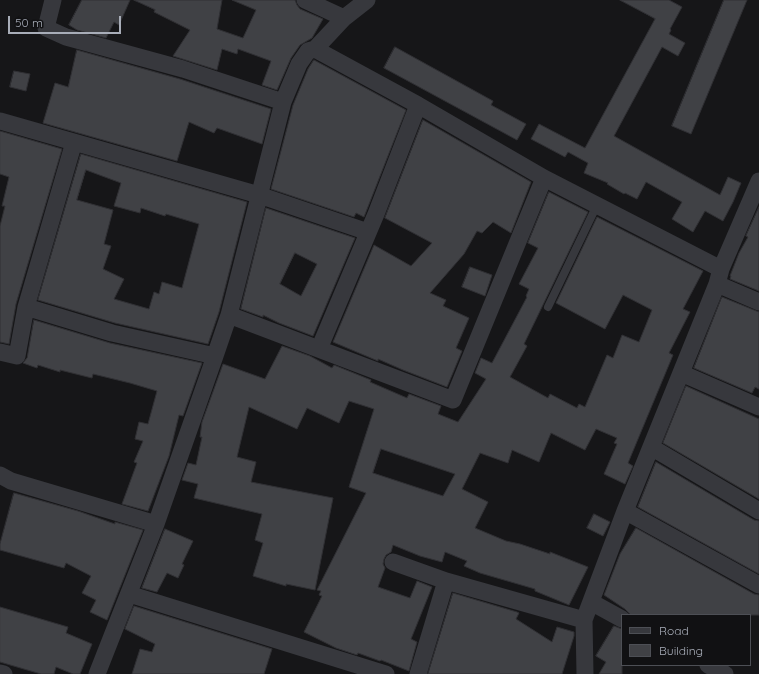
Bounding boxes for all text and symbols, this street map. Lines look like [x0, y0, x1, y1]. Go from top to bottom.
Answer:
scale bar [10, 8, 123, 34]
text: 50 m [15, 15, 43, 30]
legend [621, 614, 751, 666]
text: Road [659, 623, 689, 638]
text: Building [659, 643, 703, 658]

